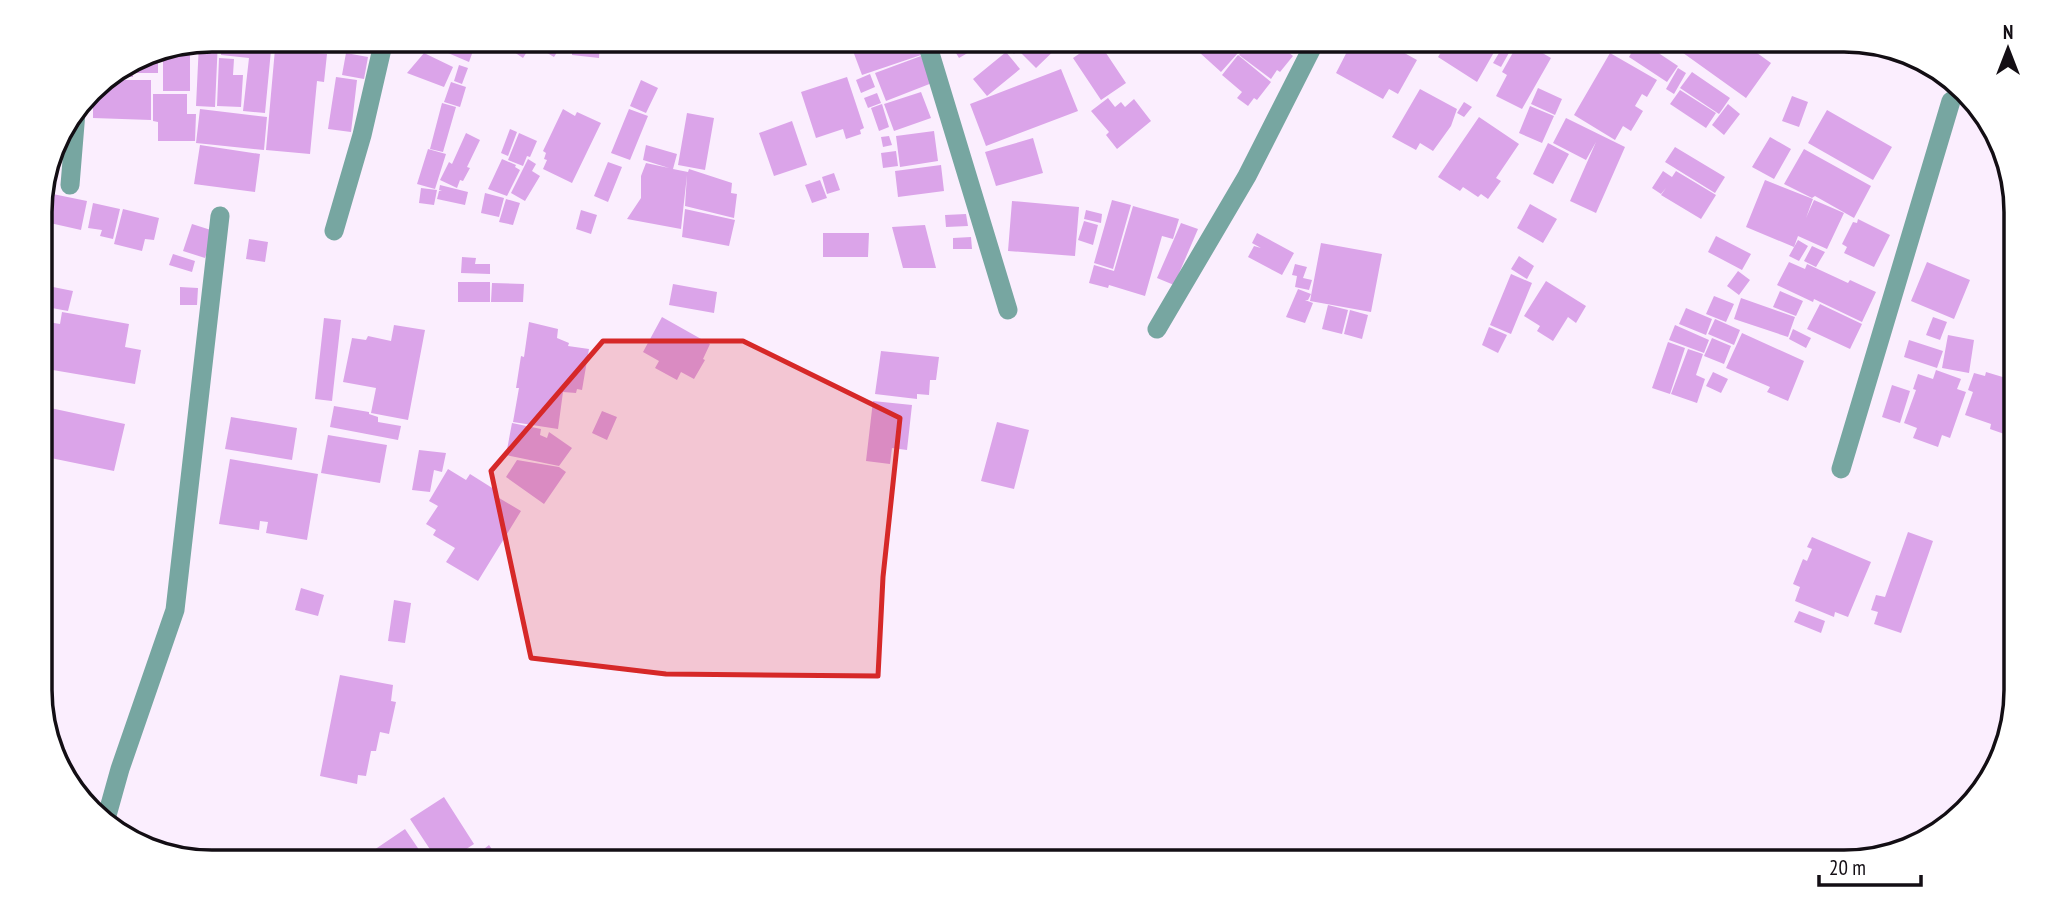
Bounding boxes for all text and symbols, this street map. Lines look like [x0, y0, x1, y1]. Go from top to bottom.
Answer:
north arrow [1973, 14, 2043, 84]
text: N [2003, 20, 2013, 44]
scale bar [1819, 844, 1920, 888]
text: 20 m [1829, 854, 1866, 881]

